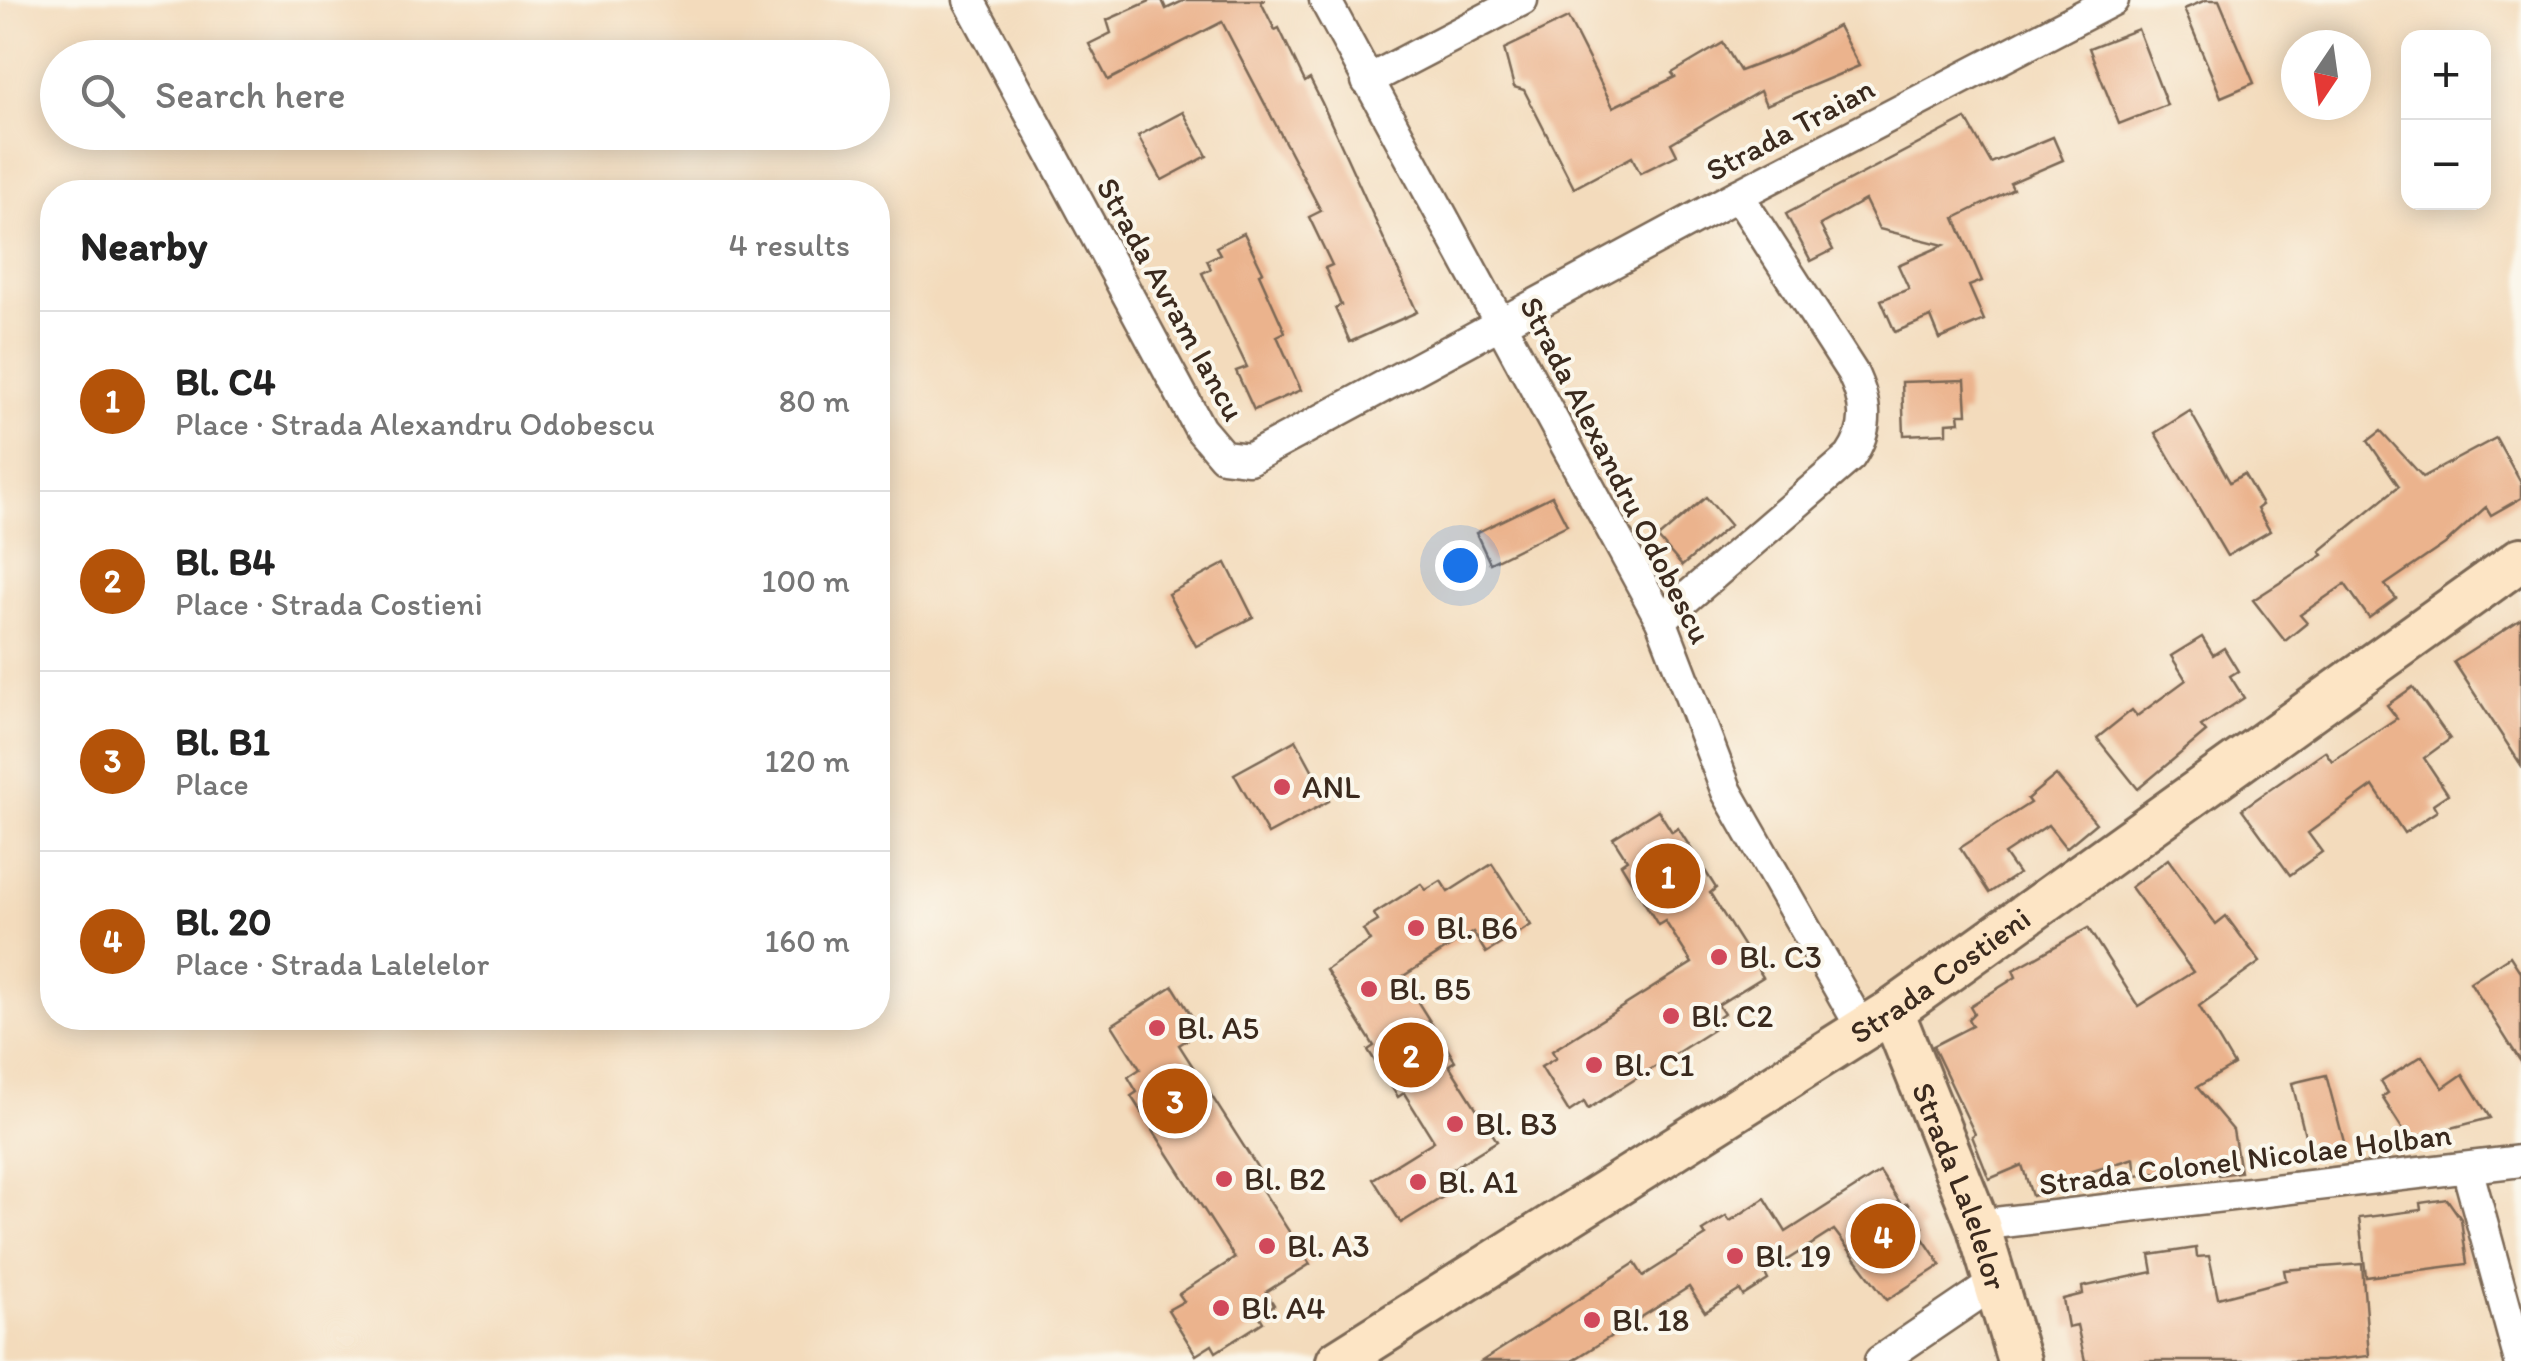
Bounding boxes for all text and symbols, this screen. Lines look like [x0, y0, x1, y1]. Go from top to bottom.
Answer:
north arrow [2281, 30, 2371, 120]
map controls [2401, 30, 2491, 210]
button: + [2401, 30, 2491, 120]
search box [40, 40, 890, 150]
icon: search [75, 68, 130, 123]
street label: Strada Traian [1699, 69, 1881, 189]
text: Search here [155, 72, 346, 118]
button: − [2401, 120, 2491, 210]
street label: Strada Avram Iancu [1088, 171, 1254, 427]
text: Nearby [80, 220, 207, 271]
text: 4 results [729, 226, 850, 264]
street label: Strada Alexandru Odobescu [1512, 290, 1720, 650]
text: Bl. C4 [175, 359, 275, 405]
text: 1 [105, 382, 120, 420]
text: 80 m [779, 382, 850, 420]
text: Place · Strada Alexandru Odobescu [175, 405, 655, 443]
text: Bl. B4 [175, 539, 275, 585]
your location [1435, 540, 1486, 591]
text: 2 [104, 562, 121, 600]
text: 100 m [762, 562, 850, 600]
text: Place · Strada Costieni [175, 585, 483, 623]
text: Bl. B1 [175, 719, 270, 765]
text: 3 [104, 742, 121, 780]
text: 120 m [764, 742, 850, 780]
text: Place [175, 765, 249, 803]
place label: ANL [1302, 768, 1360, 806]
marker: ANL [1271, 776, 1293, 798]
pin: 1 [1636, 838, 1700, 914]
text: Bl. 20 [175, 899, 272, 945]
street label: Strada Costieni [1843, 899, 2038, 1052]
place label: Bl. B6 [1436, 909, 1518, 947]
marker: Bl. B6 [1405, 917, 1427, 939]
text: 4 [103, 922, 122, 960]
text: 160 m [764, 922, 850, 960]
place label: Bl. C3 [1739, 938, 1822, 976]
text: Place · Strada Lalelelor [175, 945, 489, 983]
marker: Bl. C3 [1708, 946, 1730, 968]
place label: Bl. B5 [1389, 970, 1471, 1008]
marker: Bl. B5 [1358, 978, 1380, 1000]
place label: Bl. C2 [1691, 997, 1773, 1035]
marker: Bl. C2 [1660, 1005, 1682, 1027]
place label: Bl. A5 [1177, 1009, 1259, 1047]
marker: Bl. A5 [1146, 1017, 1168, 1039]
pin: 2 [1378, 1018, 1444, 1092]
place label: Bl. C1 [1614, 1046, 1694, 1084]
marker: Bl. C1 [1583, 1054, 1605, 1076]
pin: 3 [1142, 1064, 1208, 1138]
street label: Strada Lalelelor [1904, 1077, 2016, 1295]
place label: Bl. B3 [1475, 1105, 1557, 1143]
marker: Bl. B3 [1444, 1113, 1466, 1135]
street label: Strada Colonel Nicolae Holban [2036, 1115, 2454, 1203]
place label: Bl. B2 [1244, 1160, 1326, 1198]
place label: Bl. A1 [1438, 1163, 1518, 1201]
marker: Bl. B2 [1213, 1168, 1235, 1190]
marker: Bl. A1 [1407, 1171, 1429, 1193]
pin: 4 [1850, 1198, 1916, 1274]
place label: Bl. A3 [1287, 1227, 1370, 1265]
marker: Bl. A3 [1256, 1235, 1278, 1257]
place label: Bl. 19 [1755, 1237, 1831, 1275]
marker: Bl. 19 [1724, 1245, 1746, 1267]
place label: Bl. A4 [1241, 1289, 1326, 1327]
marker: Bl. A4 [1210, 1297, 1232, 1319]
place label: Bl. 18 [1612, 1301, 1689, 1339]
marker: Bl. 18 [1581, 1309, 1603, 1331]

